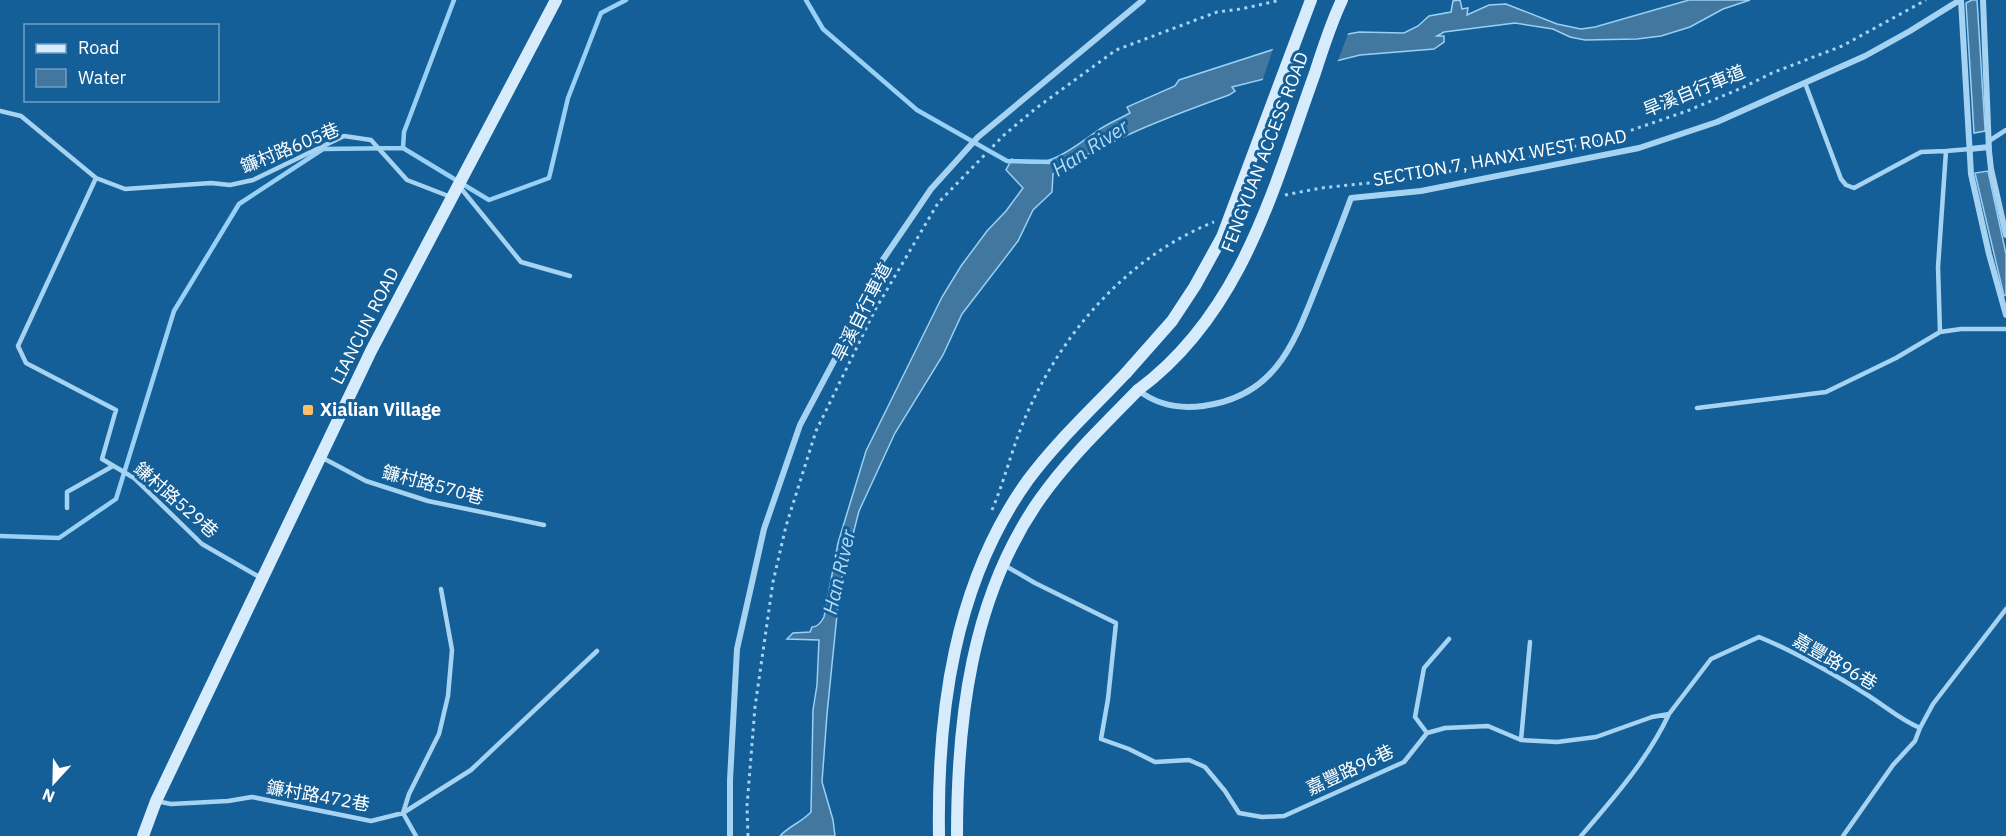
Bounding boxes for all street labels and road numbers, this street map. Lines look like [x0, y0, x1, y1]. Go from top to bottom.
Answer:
street label: FENGYUAN ACCESS ROAD [1216, 48, 1313, 255]
street label: 旱溪自行車道 [1639, 60, 1748, 121]
street label: 鐮村路605巷 [237, 117, 343, 178]
street label: SECTION 7, HANXI WEST ROAD [1371, 124, 1629, 191]
street label: 旱溪自行車道 [827, 258, 896, 365]
street label: LIANCUN ROAD [325, 263, 404, 388]
street label: 鎌村路529巷 [129, 457, 223, 543]
street label: 鐮村路570巷 [380, 460, 487, 509]
street label: 嘉豐路96巷 [1789, 628, 1882, 695]
street label: 嘉豐路96巷 [1303, 739, 1397, 800]
street label: 鐮村路472巷 [265, 775, 371, 816]

